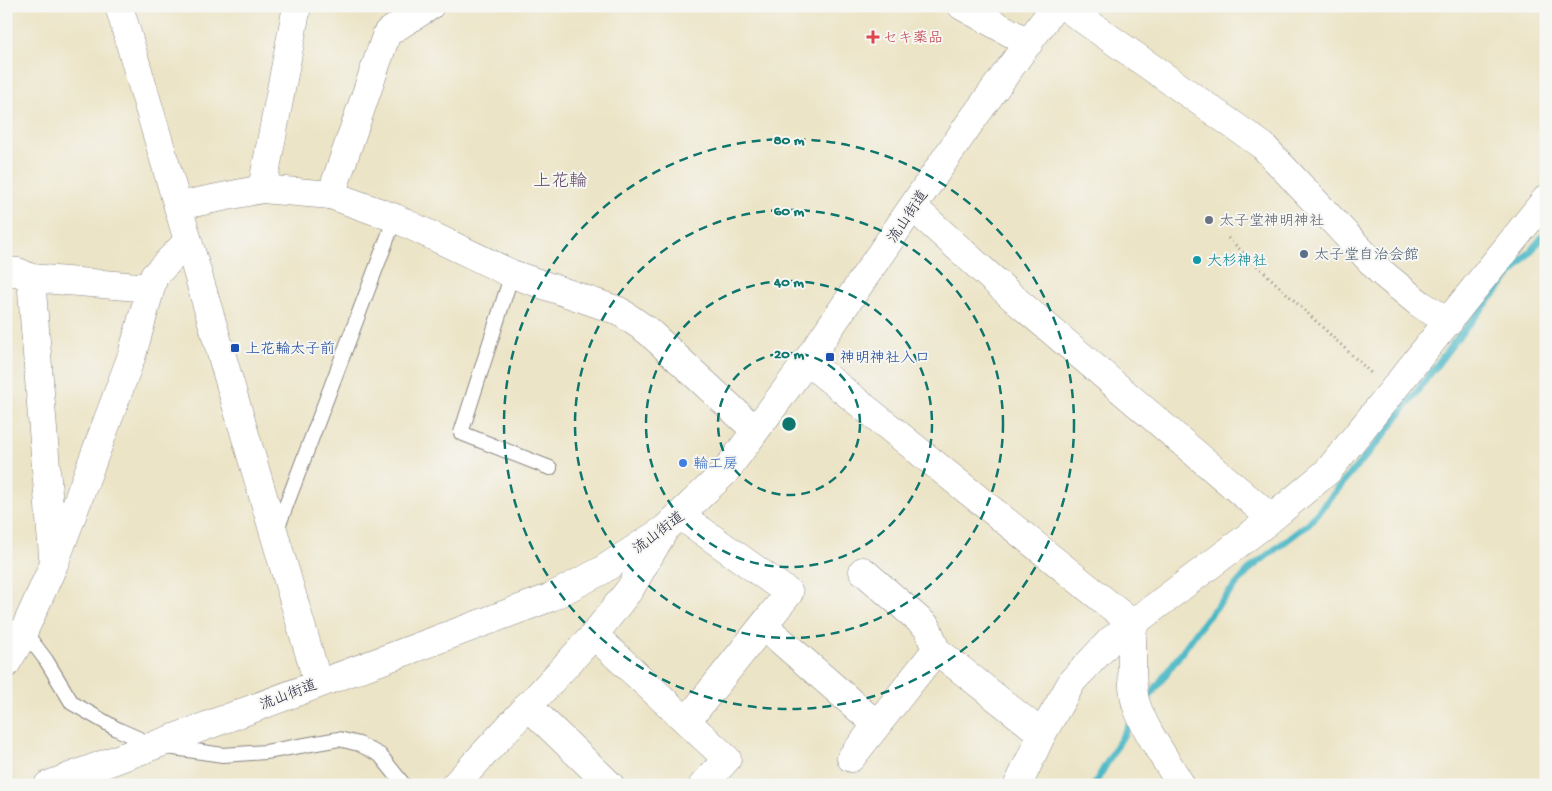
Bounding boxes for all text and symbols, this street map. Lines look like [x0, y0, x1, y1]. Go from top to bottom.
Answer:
place label: セキ薬品 [883, 29, 943, 48]
marker: セキ薬品 [867, 31, 879, 43]
text: 80 m [774, 132, 805, 150]
district label: 上花輪 [533, 171, 587, 193]
street label: 流山街道 [884, 187, 933, 247]
text: 60 m [774, 203, 805, 221]
place label: 太子堂神明神社 [1219, 212, 1324, 231]
marker: 太子堂神明神社 [1203, 214, 1215, 226]
place label: 太子堂自治会館 [1314, 246, 1419, 265]
marker: 太子堂自治会館 [1298, 248, 1310, 260]
place label: 大杉神社 [1207, 252, 1267, 271]
marker: 大杉神社 [1191, 254, 1203, 266]
text: 40 m [773, 274, 804, 292]
place label: 上花輪太子前 [245, 340, 335, 359]
marker: 上花輪太子前 [229, 342, 241, 354]
text: 20 m [774, 346, 804, 364]
place label: 神明神社入口 [840, 349, 930, 368]
marker: 神明神社入口 [824, 351, 836, 363]
centre of rings [780, 415, 798, 433]
place label: 輪工房 [693, 456, 738, 474]
marker: 輪工房 [677, 457, 689, 469]
street label: 流山街道 [630, 508, 689, 559]
street label: 流山街道 [257, 677, 320, 715]

